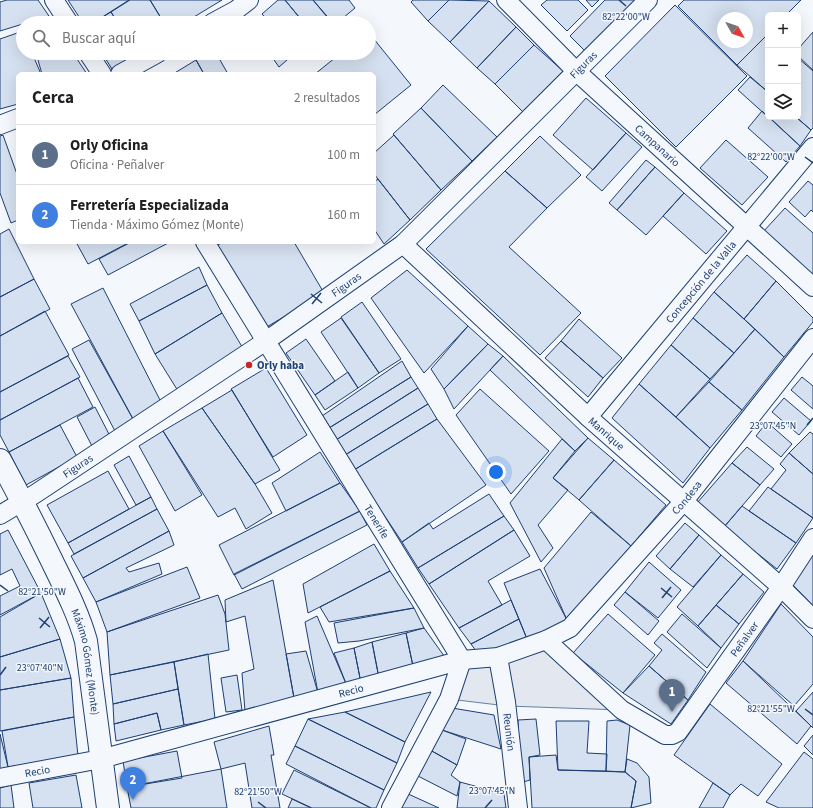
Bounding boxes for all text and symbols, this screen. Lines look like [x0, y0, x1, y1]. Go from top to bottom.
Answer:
text: 82°22'00"W [602, 10, 650, 24]
north arrow [717, 12, 753, 48]
map controls [765, 12, 801, 120]
button: + [765, 12, 801, 48]
search box [16, 16, 376, 60]
icon: search [30, 27, 52, 49]
text: Buscar aquí [62, 28, 135, 49]
street label: Figuras [566, 47, 601, 82]
button: − [765, 48, 801, 84]
button: layers [765, 84, 801, 120]
text: Cerca [32, 86, 74, 110]
text: 2 resultados [294, 89, 360, 107]
street label: Campanario [632, 121, 683, 170]
text: Orly Oficina [70, 135, 149, 156]
text: 1 [42, 146, 48, 164]
text: 100 m [327, 146, 360, 164]
text: 82°22'00"W [747, 150, 795, 164]
text: Oficina · Peñalver [70, 156, 164, 174]
text: Ferretería Especializada [70, 195, 229, 216]
text: 2 [42, 206, 48, 224]
text: 160 m [327, 206, 360, 224]
text: Tienda · Máximo Gómez (Monte) [70, 216, 244, 234]
street label: Concepción de la Valla [662, 237, 739, 326]
street label: Figuras [328, 268, 364, 300]
place label: Orly haba [257, 358, 304, 373]
marker: Orly haba [244, 360, 254, 370]
street label: Manrique [585, 413, 628, 454]
text: 23°07'45"N [750, 419, 796, 433]
street label: Figuras [60, 450, 96, 481]
your location [486, 462, 506, 482]
street label: Condesa [668, 477, 705, 518]
street label: Tenerife [361, 502, 393, 542]
text: 82°21'50"W [18, 585, 66, 599]
street label: Máximo Gómez (Monte) [68, 606, 103, 716]
street label: Peñalver [726, 618, 762, 660]
text: 23°07'40"N [17, 661, 63, 675]
pin: 1 [659, 679, 685, 712]
street label: Recio [337, 680, 365, 701]
text: 82°21'55"W [747, 702, 795, 716]
street label: Reunión [500, 712, 519, 752]
street label: Recio [24, 761, 51, 781]
pin: 2 [120, 767, 146, 800]
text: 23°07'45"N [469, 784, 515, 798]
text: 82°21'50"W [234, 785, 282, 799]

